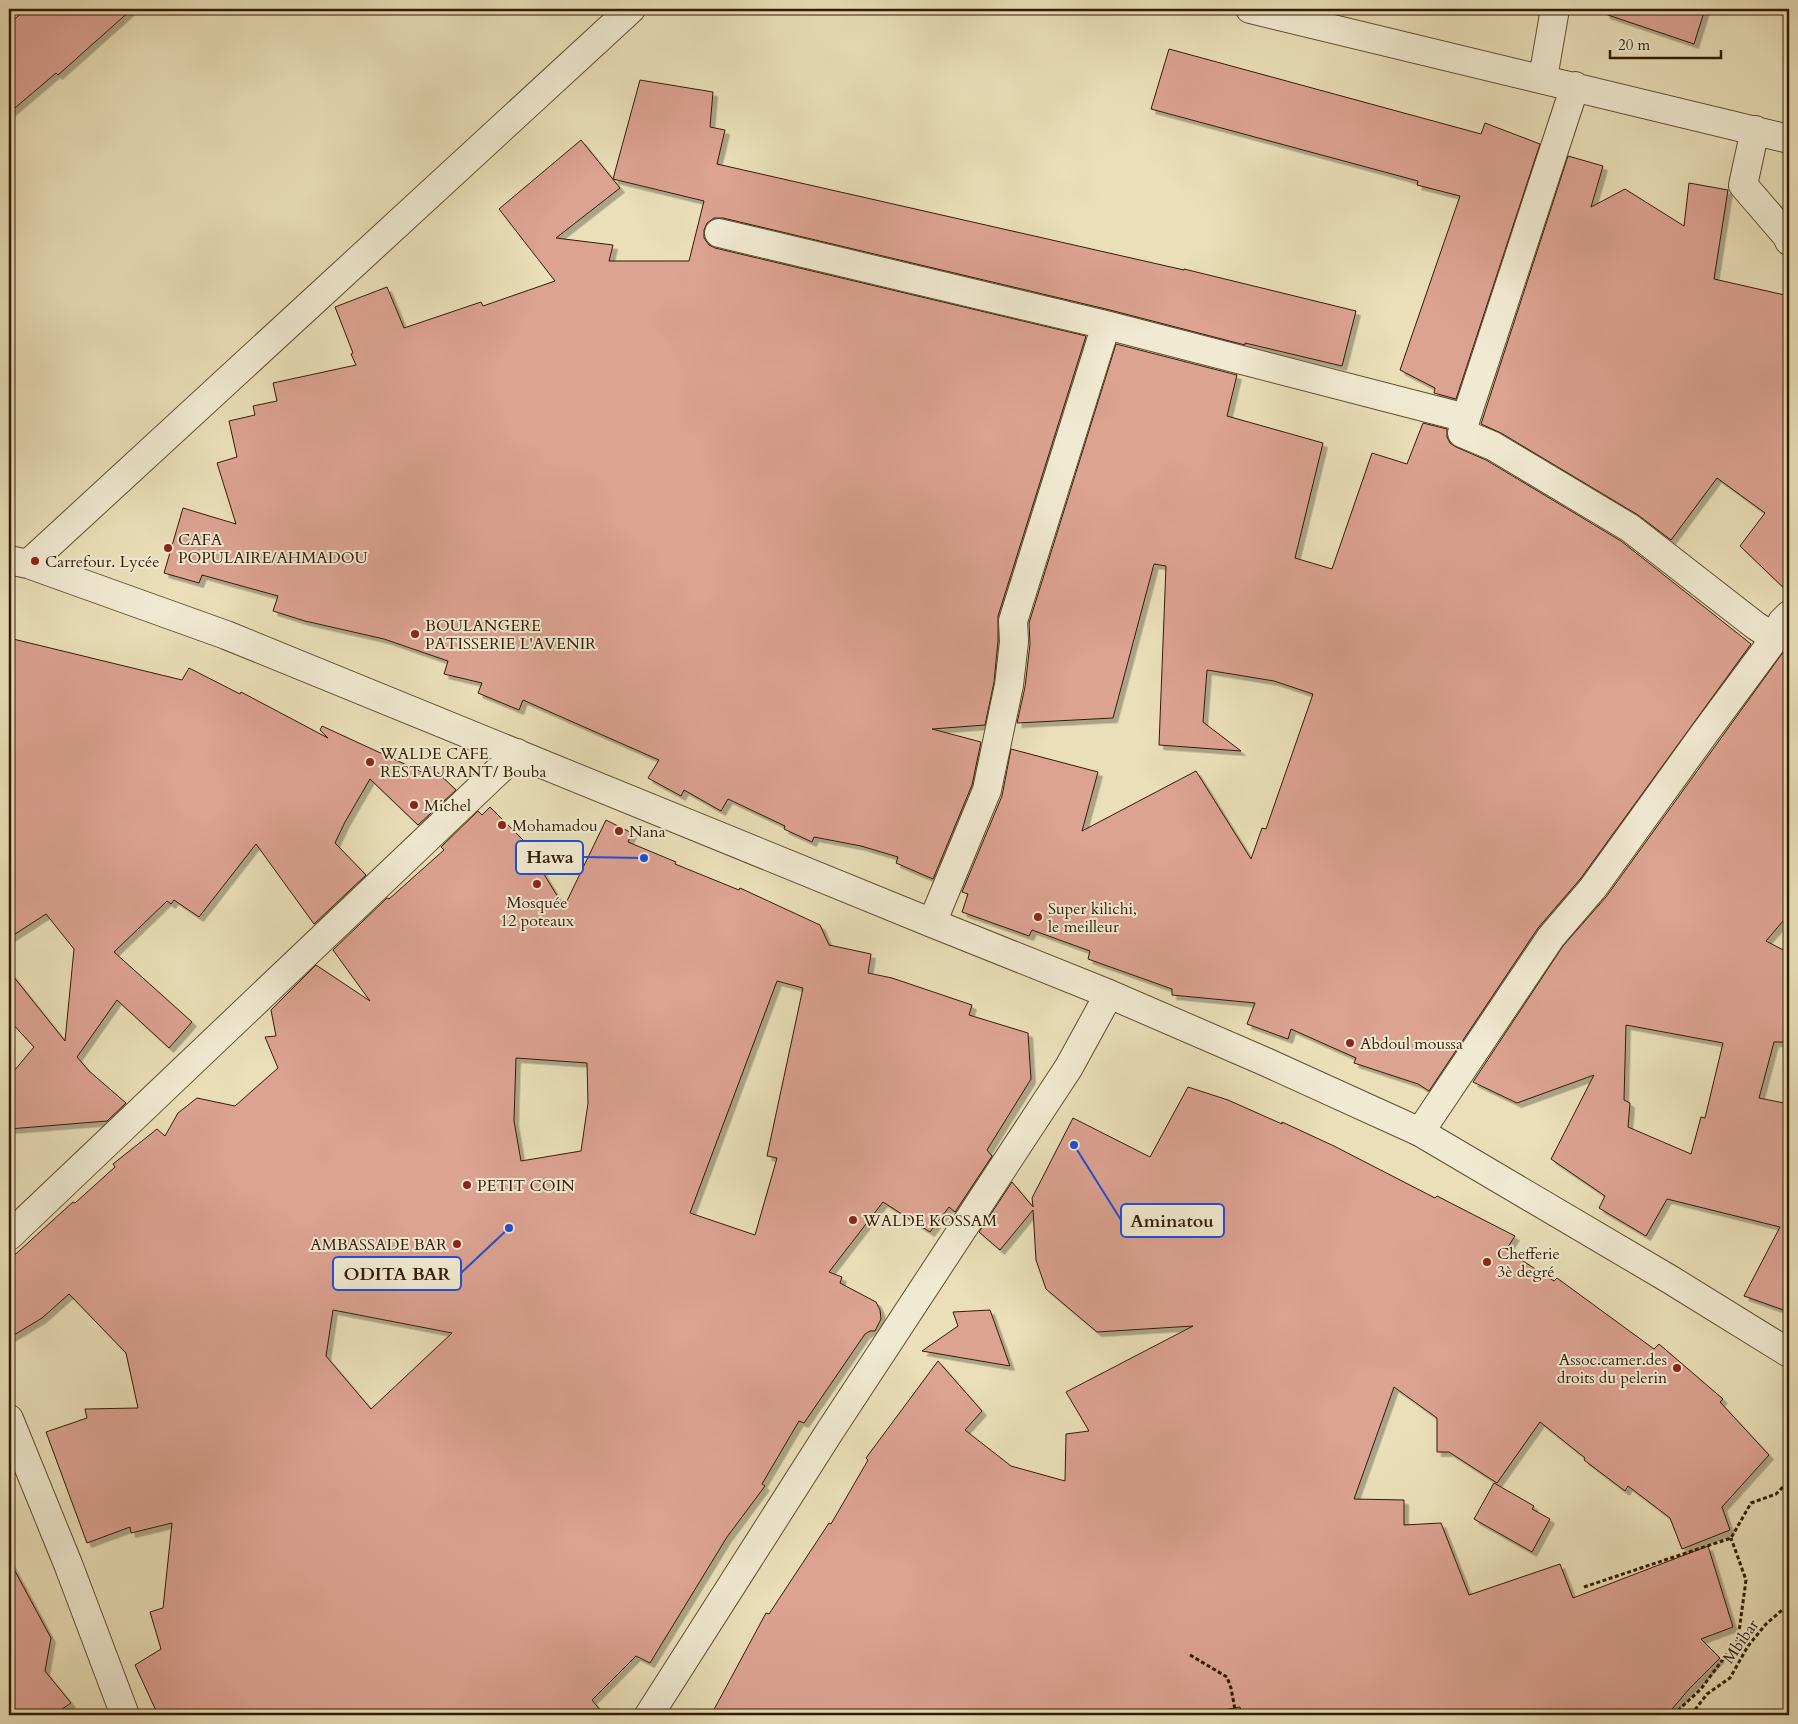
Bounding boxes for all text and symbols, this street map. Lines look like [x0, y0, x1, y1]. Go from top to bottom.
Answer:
scale bar [1610, 28, 1722, 60]
text: 20 m [1618, 35, 1650, 55]
place label: CAFA POPULAIRE/AHMADOU [178, 529, 368, 569]
marker: CAFA POPULAIRE/AHMADOU [162, 542, 174, 554]
place label: Carrefour. Lycée [45, 551, 160, 573]
marker: Carrefour. Lycée [29, 555, 41, 567]
place label: BOULANGERE PATISSERIE L'AVENIR [425, 615, 596, 655]
marker: BOULANGERE PATISSERIE L'AVENIR [409, 628, 421, 640]
place label: WALDE CAFE RESTAURANT/ Bouba [379, 743, 546, 783]
marker: WALDE CAFE RESTAURANT/ Bouba [364, 756, 376, 768]
place label: Michel [424, 795, 471, 817]
marker: Michel [408, 799, 420, 811]
place label: Mohamadou [512, 815, 598, 837]
marker: Mohamadou [496, 819, 508, 831]
place label: Nana [629, 821, 666, 843]
marker: Nana [613, 825, 625, 837]
callout: Hawa [516, 841, 583, 874]
text: Hawa [526, 845, 574, 870]
marker: Mosquée 12 poteaux [531, 878, 543, 890]
place label: Mosquée 12 poteaux [500, 892, 574, 932]
place label: Super kilichi, le meilleur [1048, 898, 1137, 938]
marker: Super kilichi, le meilleur [1032, 911, 1044, 923]
place label: Abdoul moussa [1360, 1033, 1463, 1055]
marker: Abdoul moussa [1344, 1037, 1356, 1049]
place label: PETIT COIN [477, 1175, 575, 1197]
marker: PETIT COIN [461, 1179, 473, 1191]
callout: Aminatou [1121, 1204, 1224, 1237]
text: Aminatou [1130, 1209, 1214, 1234]
place label: WALDE KOSSAM [862, 1210, 997, 1232]
marker: WALDE KOSSAM [847, 1214, 859, 1226]
place label: AMBASSADE BAR [310, 1234, 447, 1256]
marker: AMBASSADE BAR [451, 1238, 463, 1250]
place label: Chefferie 3è degré [1497, 1243, 1560, 1283]
marker: Chefferie 3è degré [1481, 1256, 1493, 1268]
callout: ODITA BAR [333, 1257, 461, 1290]
text: ODITA BAR [343, 1262, 451, 1287]
place label: Assoc.camer.des droits du pelerin [1557, 1349, 1667, 1389]
marker: Assoc.camer.des droits du pelerin [1671, 1362, 1683, 1374]
street label: Mbibar [1718, 1615, 1764, 1668]

